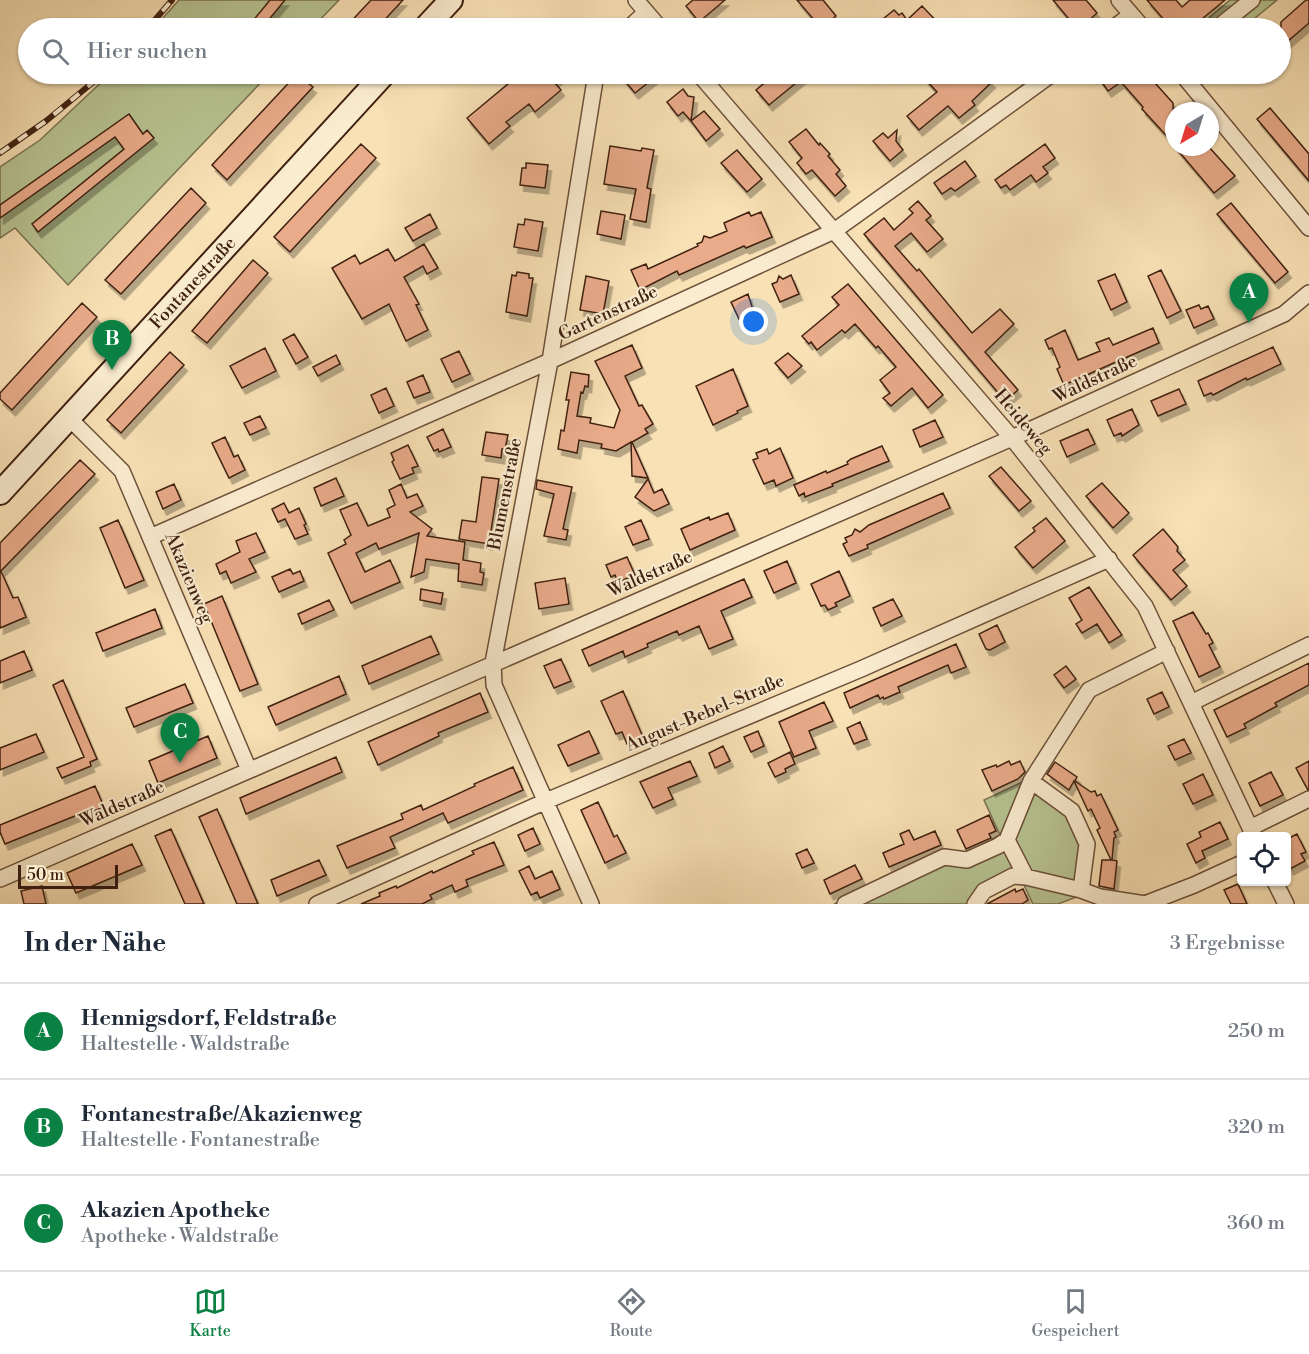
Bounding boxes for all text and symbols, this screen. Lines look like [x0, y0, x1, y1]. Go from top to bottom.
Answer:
search box [18, 18, 1291, 84]
icon: search [39, 35, 72, 68]
text: Hier suchen [87, 38, 207, 65]
north arrow [1165, 102, 1219, 156]
street label: Fontanestraße [144, 232, 241, 334]
pin: A [1230, 274, 1268, 323]
street label: Gartenstraße [555, 280, 661, 346]
your location [739, 307, 768, 336]
pin: B [92, 320, 132, 370]
street label: Waldstraße [1048, 350, 1141, 409]
street label: Heideweg [989, 384, 1058, 460]
street label: Blumenstraße [483, 436, 527, 553]
street label: Akazienweg [159, 528, 219, 628]
street label: Waldstraße [603, 545, 696, 603]
street label: August-Bebel-Straße [621, 669, 788, 757]
pin: C [160, 714, 200, 763]
street label: Waldstraße [75, 775, 168, 833]
map controls [1237, 832, 1291, 886]
button: locate [1237, 832, 1291, 886]
scale bar [18, 862, 118, 890]
text: 50 m [27, 865, 64, 885]
text: In der Nähe [24, 927, 166, 959]
text: 3 Ergebnisse [1170, 931, 1285, 956]
text: Hennigsdorf, Feldstraße [81, 1005, 337, 1032]
text: A [36, 1019, 51, 1044]
text: 250 m [1228, 1019, 1285, 1044]
text: Haltestelle · Waldstraße [81, 1032, 290, 1057]
text: Fontanestraße/Akazienweg [81, 1101, 361, 1128]
text: B [36, 1115, 51, 1140]
text: 320 m [1228, 1115, 1285, 1140]
text: Haltestelle · Fontanestraße [81, 1128, 320, 1153]
text: Akazien Apotheke [81, 1197, 270, 1224]
text: C [36, 1211, 51, 1236]
text: 360 m [1227, 1211, 1285, 1236]
text: Apotheke · Waldstraße [81, 1224, 279, 1249]
tab: Karte [189, 1285, 231, 1341]
tab: Route [610, 1285, 652, 1341]
tab: Gespeichert [1031, 1285, 1120, 1341]

